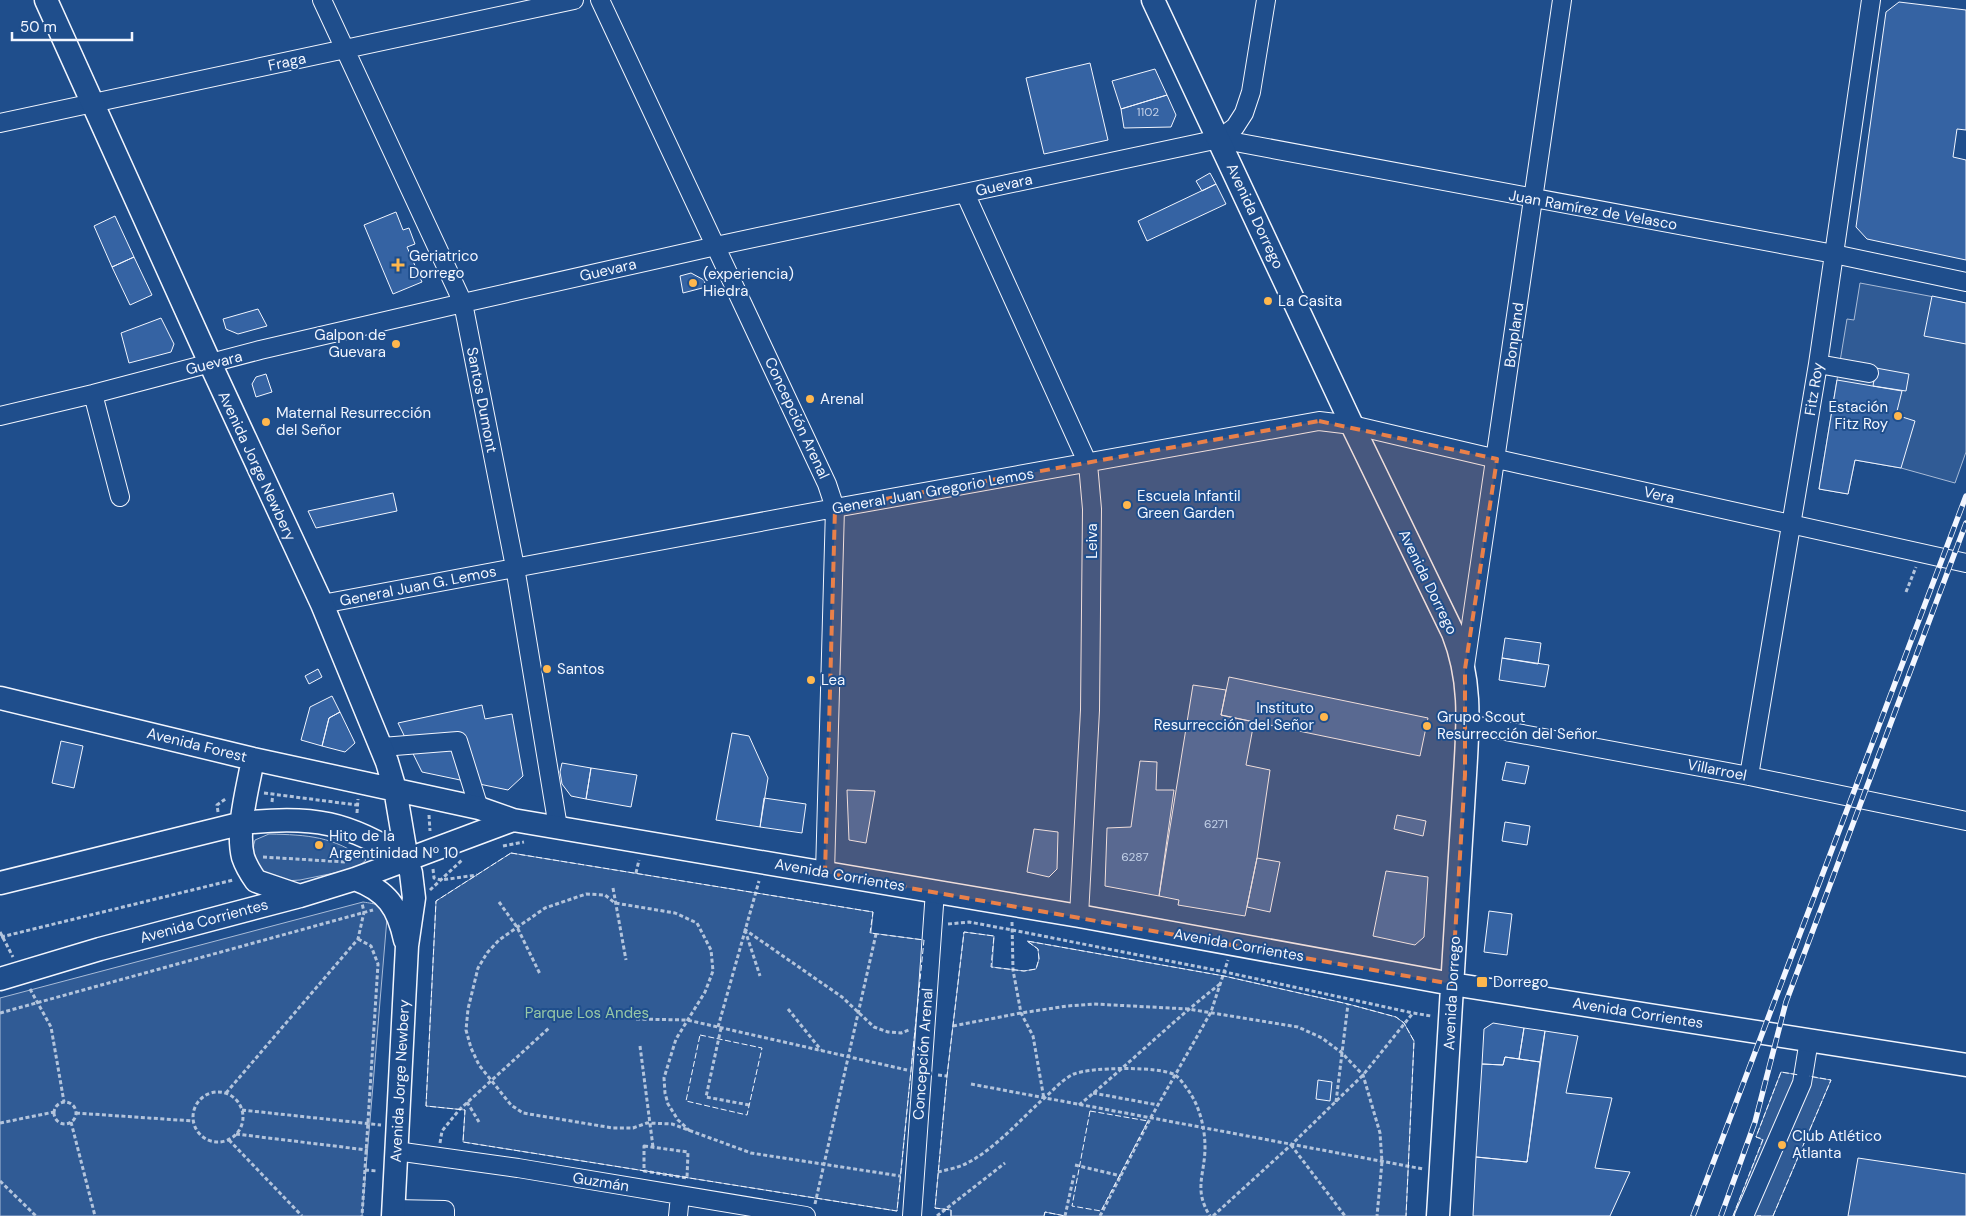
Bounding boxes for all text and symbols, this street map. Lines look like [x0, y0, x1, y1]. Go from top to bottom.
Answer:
scale bar [12, 10, 132, 42]
text: 50 m [20, 17, 57, 37]
street label: Fraga [266, 48, 308, 76]
house number: 1102 [1137, 104, 1159, 120]
street label: Avenida Dorrego [1222, 160, 1288, 272]
street label: Guevara [974, 169, 1034, 201]
street label: Juan Ramírez de Velasco [1507, 185, 1679, 235]
place label: Geriatrico Dorrego [409, 246, 479, 283]
street label: Guevara [578, 254, 638, 286]
marker: Geriatrico Dorrego [391, 258, 405, 272]
place label: (experiencia) Hiedra [703, 264, 794, 301]
marker: (experiencia) Hiedra [687, 277, 699, 289]
place label: La Casita [1278, 291, 1342, 311]
marker: La Casita [1262, 295, 1274, 307]
street label: Bonpland [1500, 301, 1528, 369]
place label: Galpon de Guevara [314, 325, 386, 362]
marker: Galpon de Guevara [390, 338, 402, 350]
street label: Santos Dumont [462, 345, 502, 455]
street label: Guevara [184, 346, 244, 380]
street label: Concepción Arenal [760, 354, 834, 482]
street label: Fitz Roy [1800, 360, 1828, 417]
street label: Avenida Jorge Newbery [213, 388, 301, 545]
place label: Arenal [820, 389, 864, 409]
marker: Arenal [804, 393, 816, 405]
place label: Estación Fitz Roy [1829, 397, 1889, 434]
place label: Maternal Resurrección del Señor [276, 403, 431, 440]
marker: Estación Fitz Roy [1892, 410, 1904, 422]
marker: Maternal Resurrección del Señor [260, 416, 272, 428]
street label: General Juan Gregorio Lemos [830, 463, 1036, 519]
street label: Vera [1642, 482, 1676, 508]
place label: Escuela Infantil Green Garden [1137, 486, 1241, 523]
marker: Escuela Infantil Green Garden [1121, 499, 1133, 511]
street label: Leiva [1082, 523, 1102, 559]
street label: Avenida Dorrego [1394, 526, 1462, 638]
street label: General Juan G. Lemos [338, 561, 498, 611]
place label: Santos [557, 659, 605, 679]
marker: Santos [541, 663, 553, 675]
place label: Lea [821, 670, 845, 690]
marker: Lea [805, 674, 817, 686]
place label: Instituto Resurrección del Señor [1154, 698, 1314, 735]
place label: Grupo Scout Resurrección del Señor [1437, 707, 1598, 744]
marker: Instituto Resurrección del Señor [1318, 711, 1330, 723]
marker: Grupo Scout Resurrección del Señor [1421, 720, 1433, 732]
street label: Avenida Forest [145, 723, 249, 767]
street label: Villarroel [1686, 754, 1748, 786]
house number: 6271 [1204, 816, 1228, 832]
place label: Hito de la Argentinidad Nº 10 [329, 826, 458, 863]
marker: Hito de la Argentinidad Nº 10 [313, 839, 325, 851]
house number: 6287 [1121, 849, 1149, 865]
street label: Avenida Corrientes [773, 854, 907, 896]
street label: Avenida Corrientes [138, 894, 270, 948]
street label: Avenida Corrientes [1172, 924, 1306, 966]
street label: Avenida Dorrego [1439, 935, 1465, 1051]
place label: Dorrego [1493, 972, 1549, 992]
marker: Dorrego [1475, 975, 1489, 989]
street label: Concepción Arenal [908, 987, 938, 1121]
street label: Avenida Corrientes [1571, 993, 1705, 1033]
street label: Avenida Jorge Newbery [386, 998, 414, 1163]
park label: Parque Los Andes [525, 1003, 649, 1023]
place label: Club Atlético Atlanta [1792, 1126, 1882, 1163]
marker: Club Atlético Atlanta [1776, 1139, 1788, 1151]
street label: Guzmán [571, 1168, 631, 1196]

